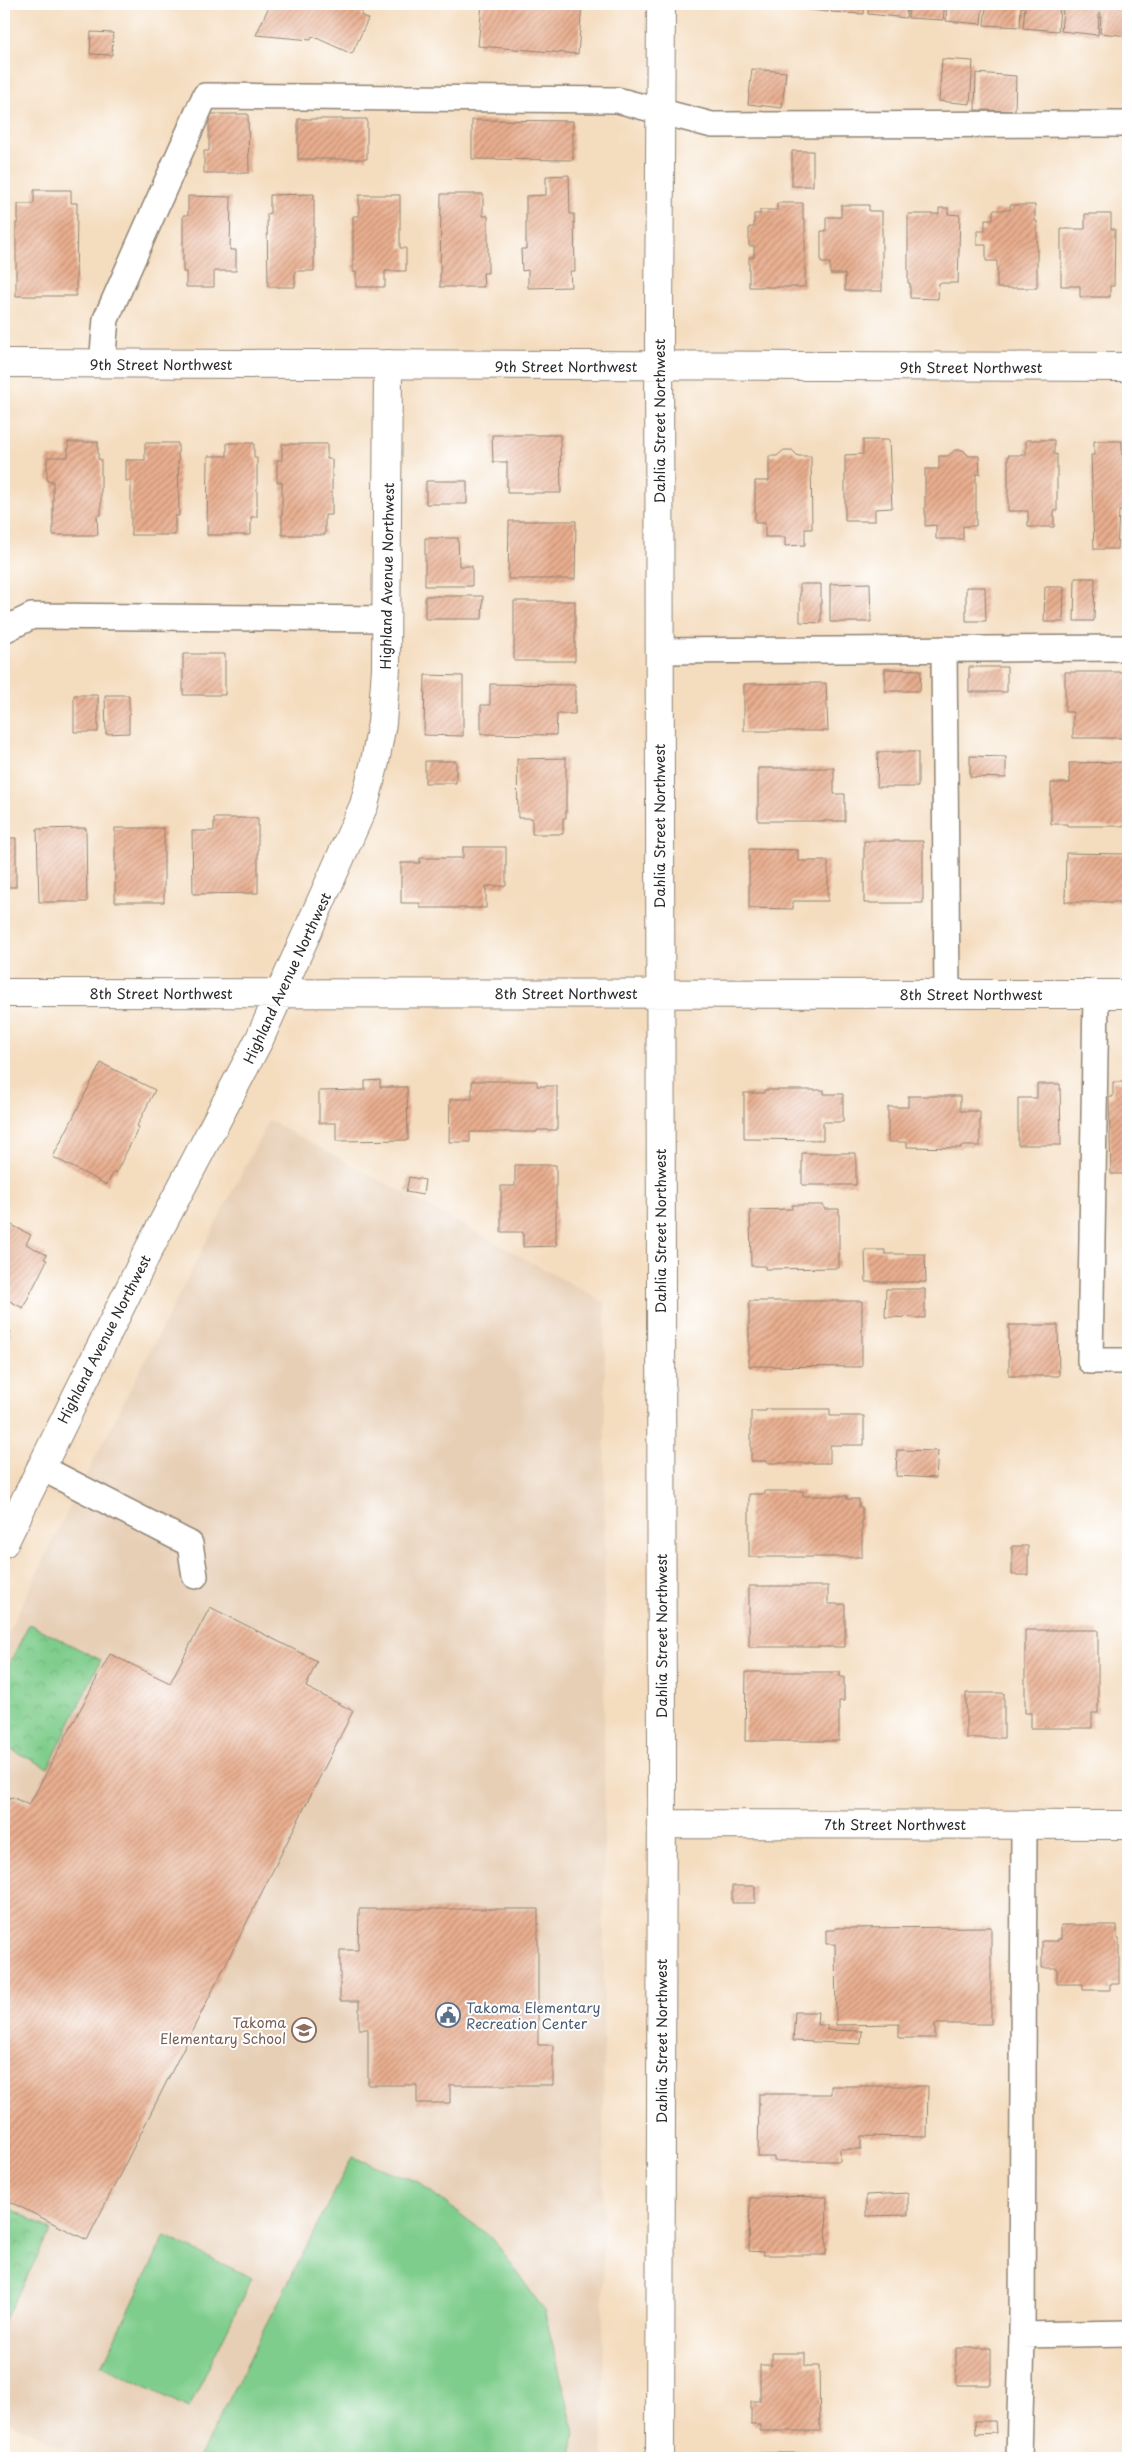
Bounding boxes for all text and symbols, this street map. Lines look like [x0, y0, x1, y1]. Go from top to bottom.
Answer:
street label: Dahlia Street Northwest [649, 338, 670, 503]
street label: 9th Street Northwest [90, 354, 233, 375]
street label: 9th Street Northwest [495, 356, 638, 377]
street label: 9th Street Northwest [900, 357, 1043, 378]
street label: Highland Avenue Northwest [375, 482, 399, 670]
street label: Dahlia Street Northwest [649, 743, 670, 908]
street label: Highland Avenue Northwest [238, 888, 336, 1067]
street label: 8th Street Northwest [90, 983, 233, 1004]
street label: 8th Street Northwest [495, 983, 638, 1004]
street label: 8th Street Northwest [900, 984, 1043, 1005]
street label: Dahlia Street Northwest [650, 1148, 671, 1313]
street label: Highland Avenue Northwest [52, 1251, 156, 1427]
street label: Dahlia Street Northwest [651, 1553, 672, 1718]
street label: 7th Street Northwest [824, 1814, 966, 1835]
street label: Dahlia Street Northwest [651, 1958, 672, 2123]
place label: Takoma Elementary Recreation Center [466, 1997, 601, 2034]
public building icon: Takoma Elementary Recreation Center [435, 2002, 461, 2028]
place label: Takoma Elementary School [160, 2012, 286, 2049]
school or university icon: Takoma Elementary School [291, 2017, 317, 2043]

